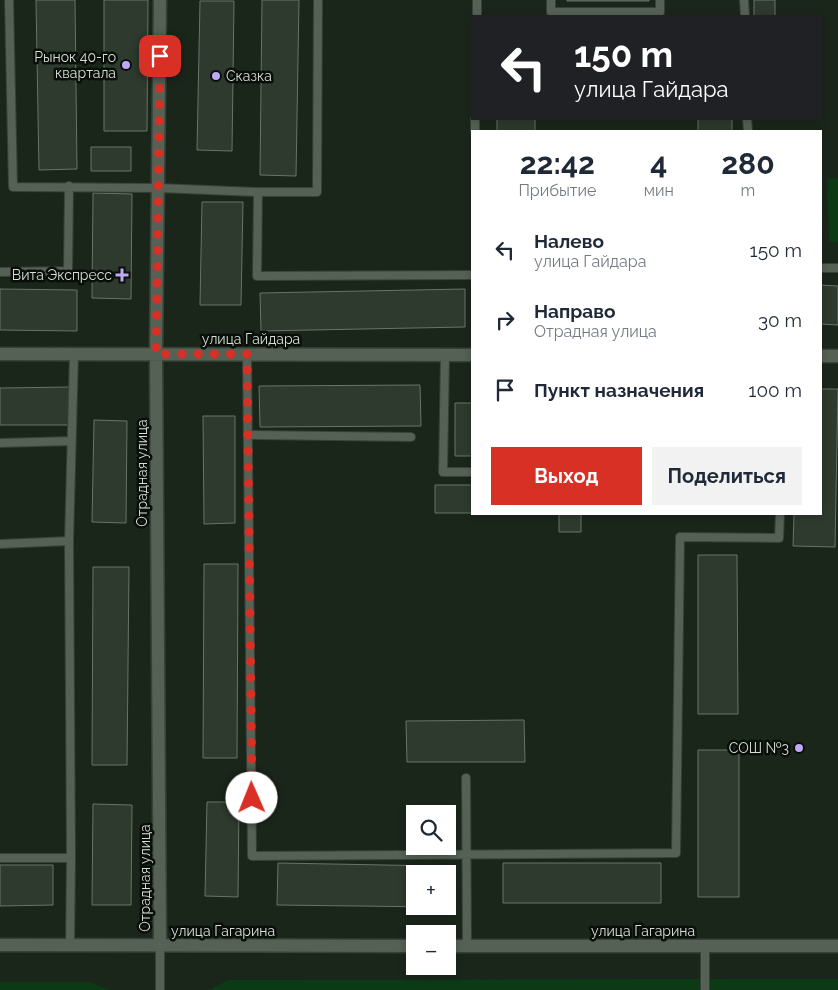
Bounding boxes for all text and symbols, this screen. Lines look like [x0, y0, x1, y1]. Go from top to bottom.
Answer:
text: 150 m [574, 34, 673, 75]
pin [139, 35, 181, 77]
icon: left [491, 35, 556, 100]
icon: arrive [146, 42, 174, 70]
place label: Рынок 40-го квартала [34, 49, 116, 81]
marker: Рынок 40-го квартала [120, 59, 132, 71]
place label: Сказка [226, 68, 272, 84]
marker: Сказка [210, 70, 222, 82]
text: улица Гайдара [574, 76, 729, 102]
text: 22:42 [520, 146, 595, 181]
text: 4 [650, 146, 667, 181]
text: 280 [721, 146, 775, 181]
text: Прибытие [518, 181, 596, 200]
text: мин [644, 181, 674, 200]
text: m [741, 181, 755, 200]
text: Налево [534, 230, 604, 252]
icon: left [491, 236, 519, 264]
text: 150 m [750, 239, 802, 261]
text: улица Гайдара [534, 252, 646, 271]
place label: Вита Экспресс [12, 267, 112, 283]
marker: Вита Экспресс [116, 269, 128, 281]
text: Направо [534, 300, 615, 322]
icon: right [491, 306, 519, 334]
text: 30 m [758, 309, 802, 331]
text: Отрадная улица [534, 322, 657, 341]
street label: улица Гайдара [202, 331, 300, 347]
icon: arrive [491, 376, 519, 404]
text: Пункт назначения [534, 379, 704, 401]
text: 100 m [748, 379, 802, 401]
street label: Отрадная улица [134, 419, 150, 527]
button: Выход [491, 447, 642, 505]
button: Поделиться [652, 447, 802, 505]
place label: СОШ №3 [729, 740, 789, 756]
marker: СОШ №3 [793, 742, 805, 754]
position arrow [225, 771, 277, 823]
map controls [406, 805, 456, 975]
button: search [406, 805, 456, 855]
street label: Отрадная улица [137, 824, 153, 932]
button: + [406, 865, 456, 915]
street label: улица Гагарина [171, 923, 275, 939]
street label: улица Гагарина [591, 923, 695, 939]
button: − [406, 925, 456, 975]

